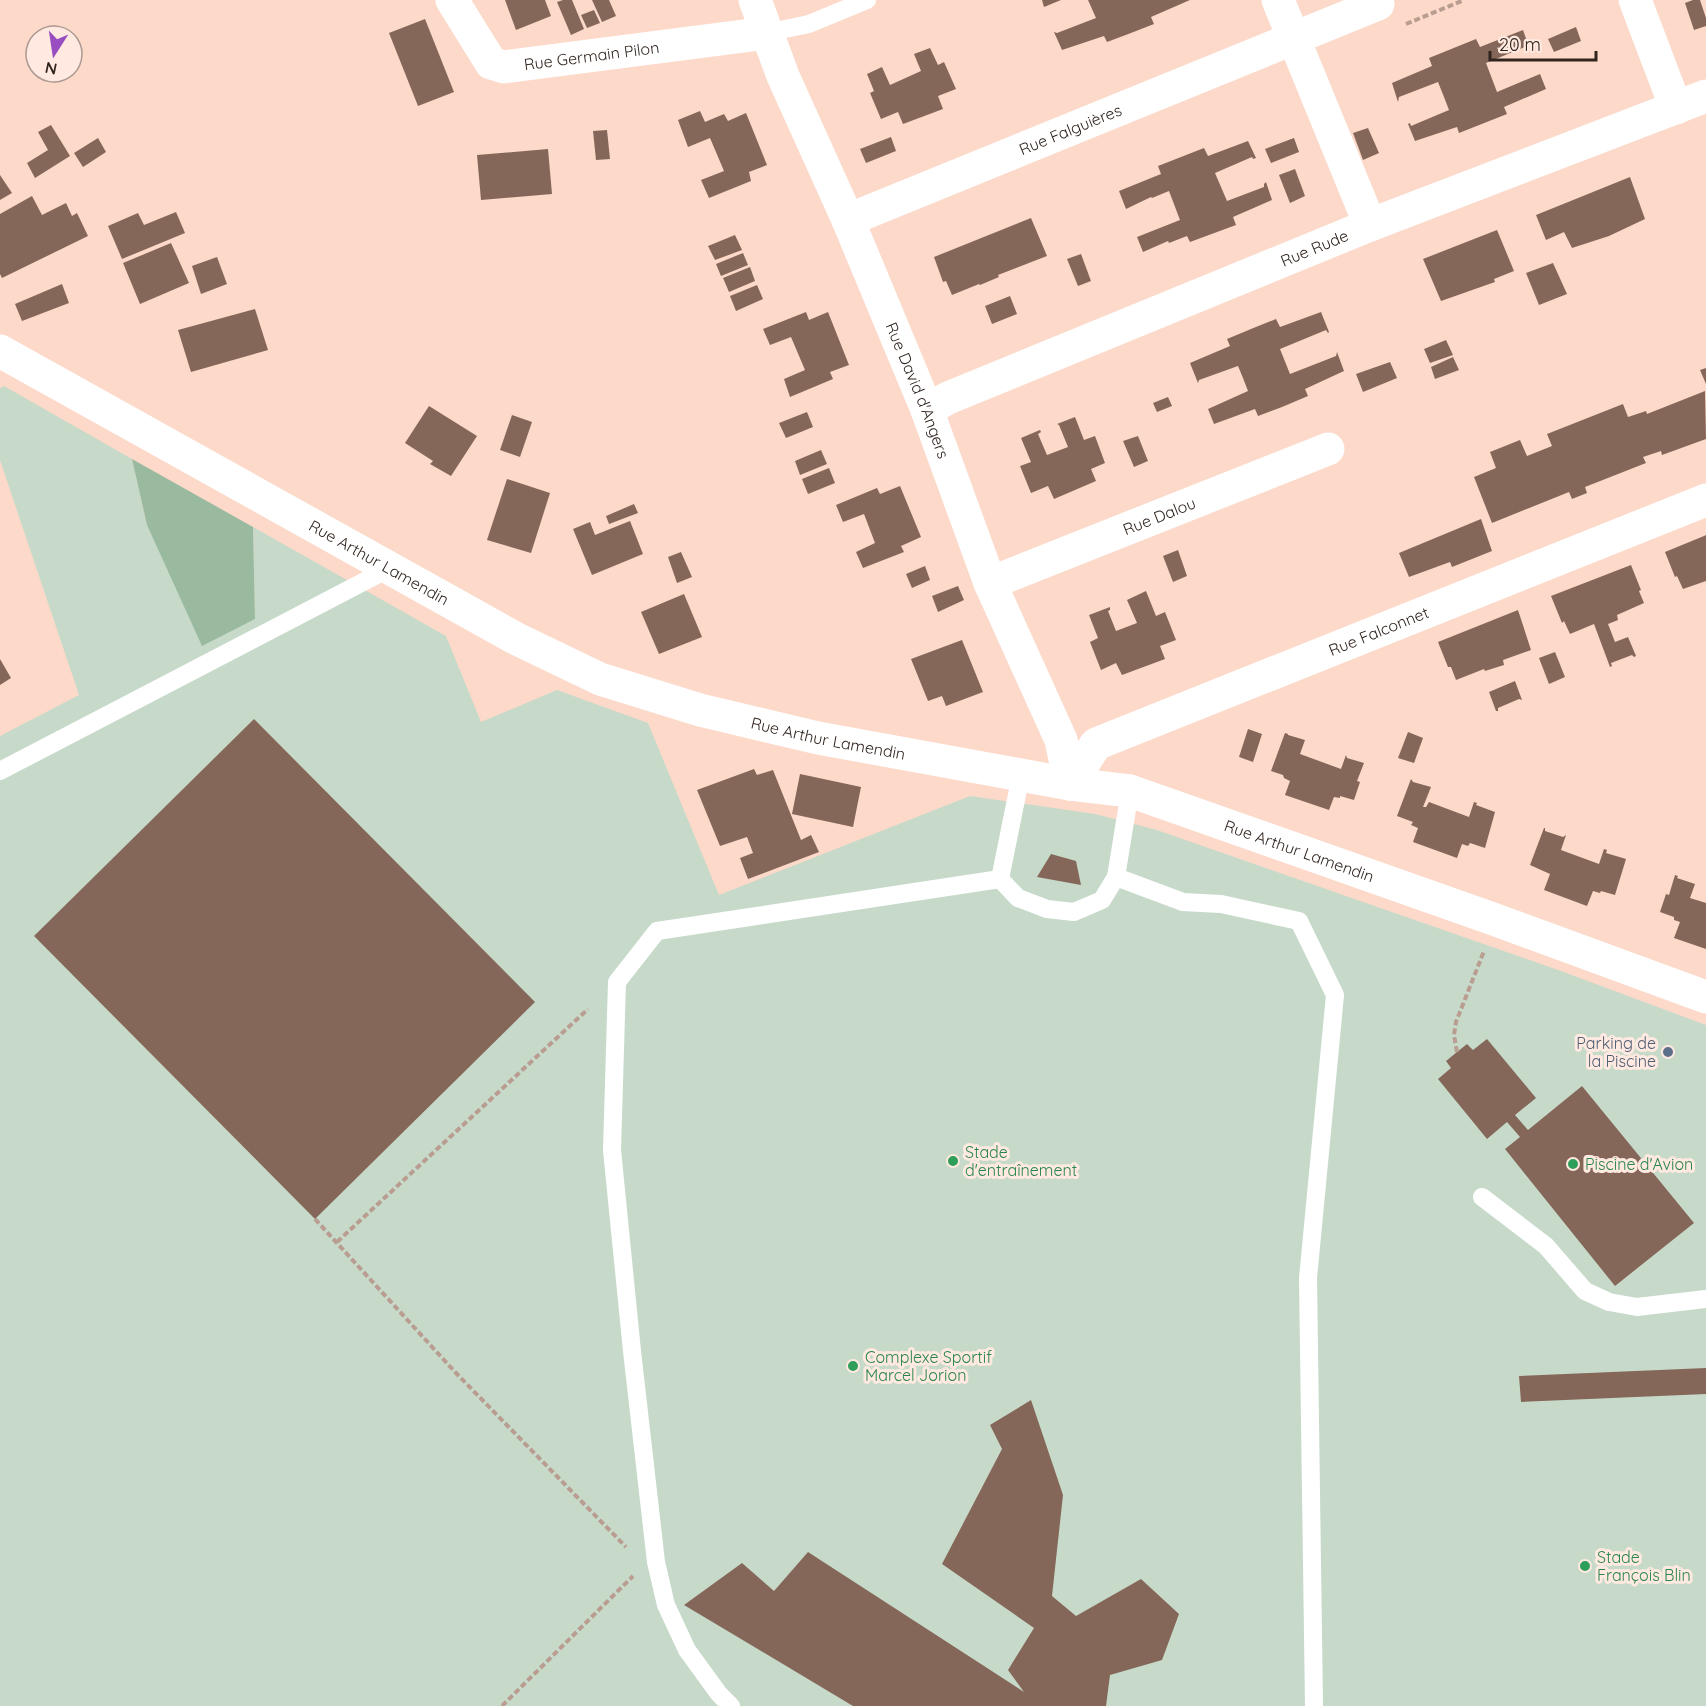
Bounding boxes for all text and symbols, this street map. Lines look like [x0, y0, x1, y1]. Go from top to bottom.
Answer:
north arrow [24, 24, 84, 84]
scale bar [1490, 24, 1596, 62]
text: 20 m [1499, 33, 1541, 56]
street label: Rue Germain Pilon [523, 37, 660, 74]
text: N [43, 58, 59, 80]
street label: Rue Falguières [1016, 100, 1124, 159]
street label: Rue Rude [1277, 225, 1351, 271]
street label: Rue David d'Angers [882, 319, 954, 461]
street label: Rue Dalou [1120, 493, 1198, 539]
street label: Rue Arthur Lamendin [306, 515, 453, 609]
street label: Rue Falconnet [1326, 602, 1431, 660]
street label: Rue Arthur Lamendin [749, 712, 907, 764]
street label: Rue Arthur Lamendin [1222, 815, 1377, 886]
place label: Parking de la Piscine [1576, 1033, 1656, 1071]
marker: Parking de la Piscine [1661, 1045, 1675, 1059]
place label: Stade d'entraînement [965, 1142, 1077, 1180]
marker: Stade d'entraînement [946, 1154, 960, 1168]
place label: Piscine d'Avion [1585, 1154, 1693, 1174]
marker: Piscine d'Avion [1566, 1157, 1580, 1171]
place label: Complexe Sportif Marcel Jorion [865, 1347, 992, 1385]
marker: Complexe Sportif Marcel Jorion [846, 1359, 860, 1373]
place label: Stade François Blin [1597, 1547, 1691, 1585]
marker: Stade François Blin [1578, 1559, 1592, 1573]

